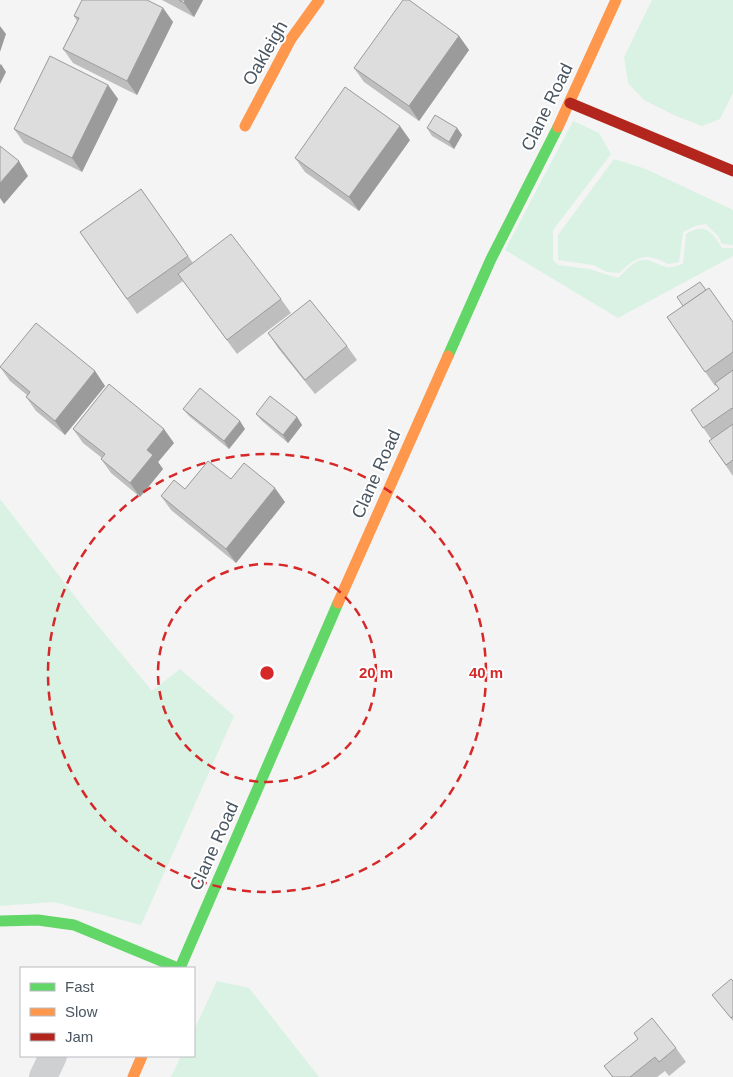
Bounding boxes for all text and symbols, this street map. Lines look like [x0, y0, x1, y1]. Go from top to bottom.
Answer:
street label: Oakleigh [239, 17, 291, 89]
street label: Clane Road [517, 60, 577, 154]
street label: Clane Road [348, 427, 404, 521]
centre of rings [258, 664, 276, 682]
text: 20 m [359, 664, 393, 681]
text: 40 m [469, 664, 503, 681]
street label: Clane Road [186, 799, 242, 893]
legend [20, 967, 195, 1057]
text: Fast [65, 978, 95, 995]
text: Slow [65, 1003, 98, 1020]
text: Jam [65, 1028, 93, 1045]

